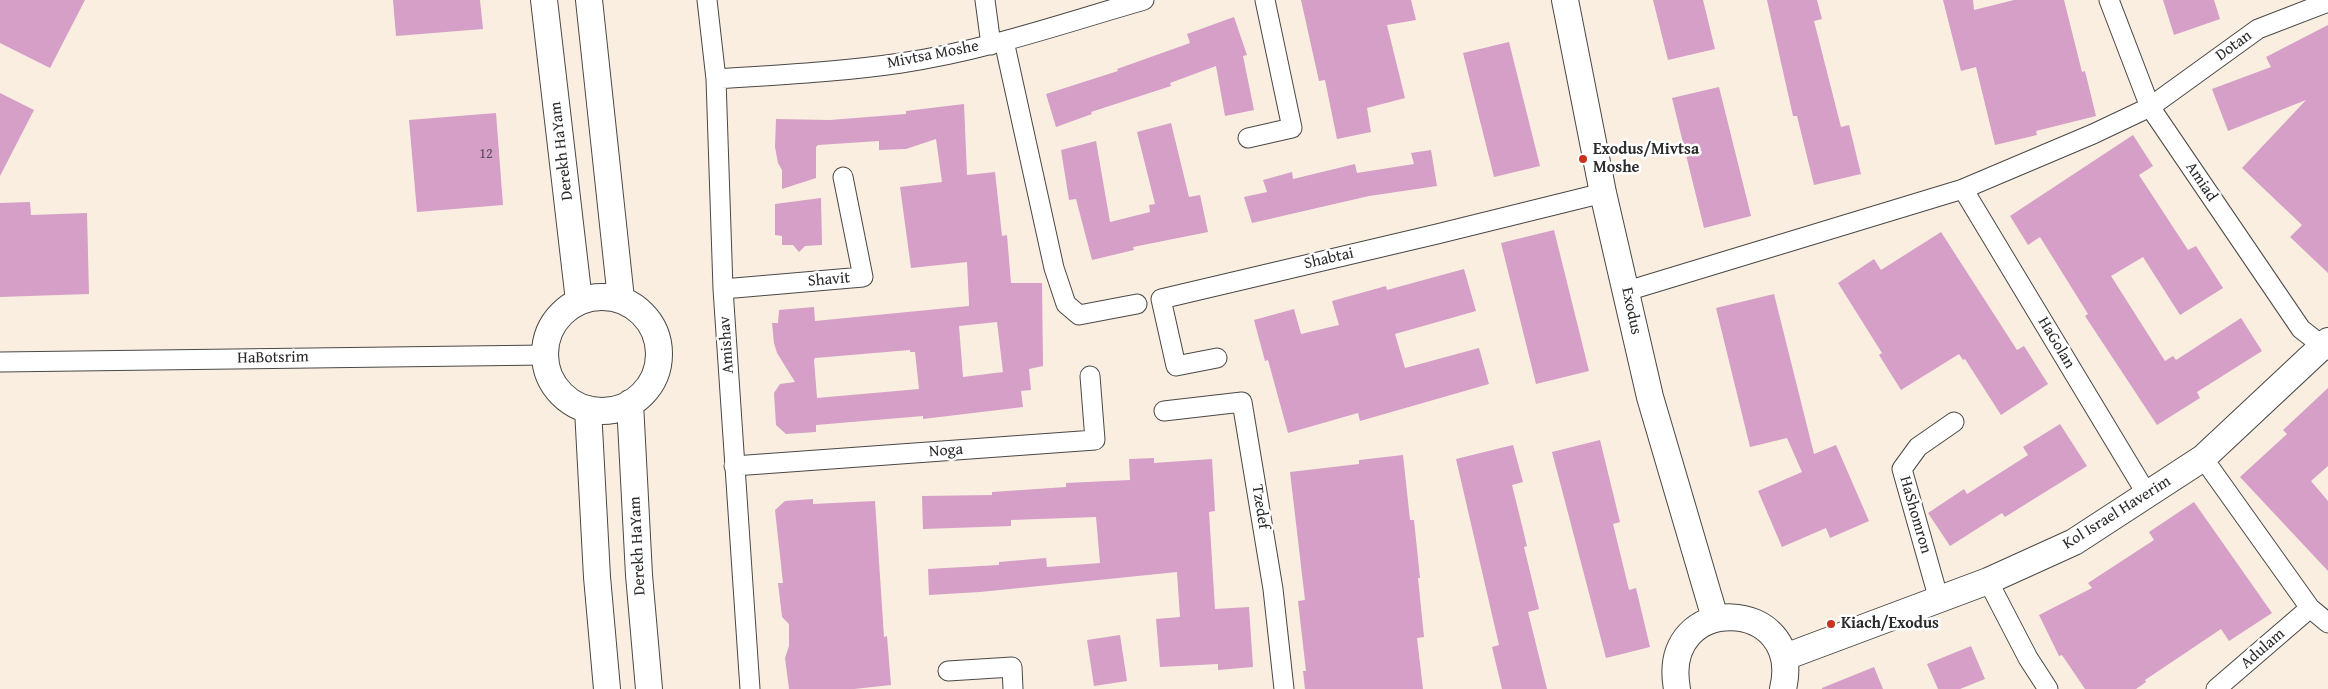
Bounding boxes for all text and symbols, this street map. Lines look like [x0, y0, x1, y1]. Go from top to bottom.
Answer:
street label: Dotan [2212, 26, 2256, 66]
street label: Mivtsa Moshe [886, 37, 980, 73]
street label: Derekh HaYam [546, 101, 578, 201]
place label: Exodus/Mivtsa Moshe [1593, 140, 1699, 178]
house number: 12 [479, 146, 493, 162]
marker: Exodus/Mivtsa Moshe [1577, 153, 1589, 165]
street label: Amiad [2181, 159, 2221, 205]
street label: Shabtai [1302, 244, 1356, 274]
street label: Shavit [807, 269, 851, 291]
street label: Exodus [1617, 286, 1645, 336]
street label: HaGolan [2033, 314, 2079, 372]
street label: Amishav [715, 315, 739, 375]
street label: HaBotsrim [237, 348, 309, 368]
street label: Noga [928, 440, 964, 462]
street label: Kol Israel Haverim [2059, 472, 2175, 554]
street label: HaShomron [1895, 474, 1935, 556]
street label: Tzedef [1247, 483, 1273, 531]
street label: Derekh HaYam [626, 496, 650, 596]
place label: Kiach/Exodus [1841, 614, 1939, 634]
marker: Kiach/Exodus [1825, 618, 1837, 630]
street label: Adulam [2237, 625, 2289, 673]

